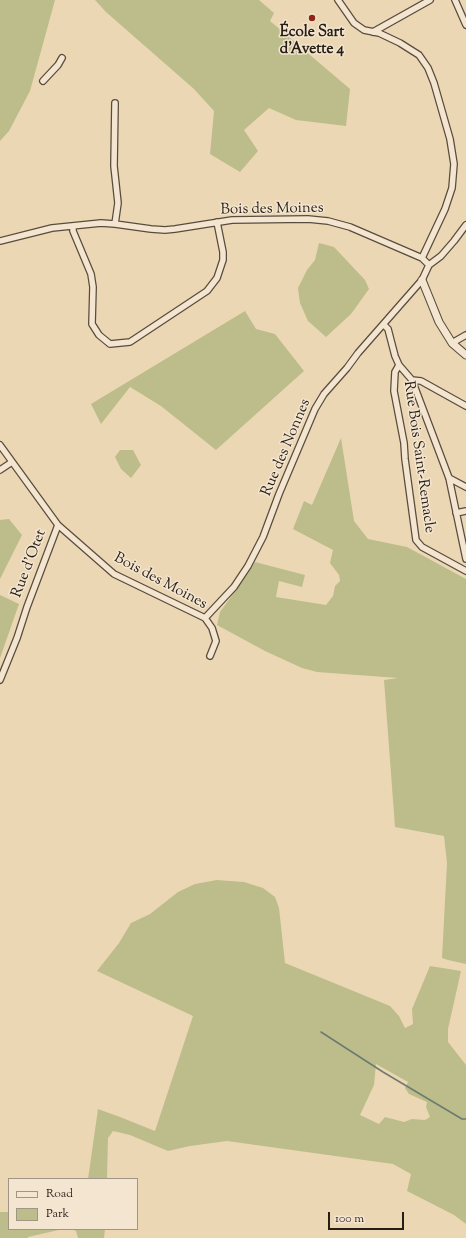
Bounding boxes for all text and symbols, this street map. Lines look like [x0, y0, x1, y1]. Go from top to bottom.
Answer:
marker: École Sart d'Avette 4 [307, 13, 317, 23]
place label: École Sart d'Avette 4 [280, 24, 344, 59]
street label: Bois des Moines [220, 200, 324, 220]
street label: Rue Bois Saint-Remacle [398, 380, 438, 534]
street label: Rue des Nonnes [258, 397, 316, 499]
street label: Rue d'Otet [9, 527, 51, 601]
street label: Bois des Moines [110, 550, 210, 614]
legend [8, 1178, 138, 1230]
text: Road [46, 1185, 73, 1203]
scale bar [330, 1204, 406, 1230]
text: Park [46, 1205, 69, 1223]
text: 100 m [335, 1210, 364, 1228]

